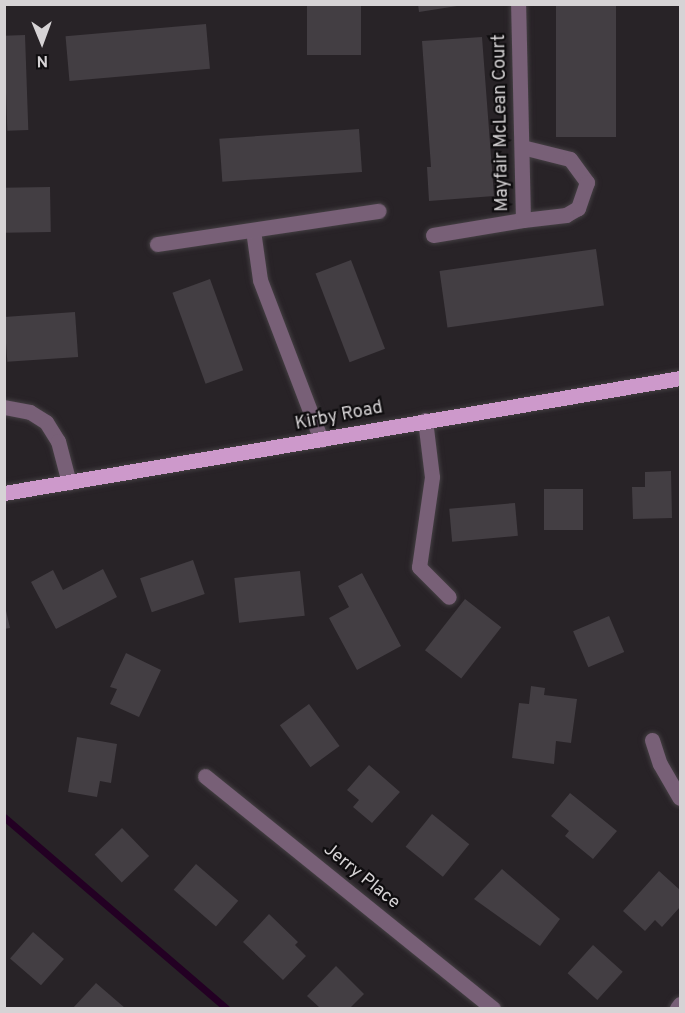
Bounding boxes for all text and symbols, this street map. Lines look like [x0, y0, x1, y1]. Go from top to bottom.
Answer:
north arrow [12, 12, 72, 72]
street label: Mayfair McLean Court [490, 34, 514, 212]
text: N [36, 50, 48, 70]
street label: Kirby Road [293, 398, 385, 436]
street label: Jerry Place [318, 840, 404, 914]

